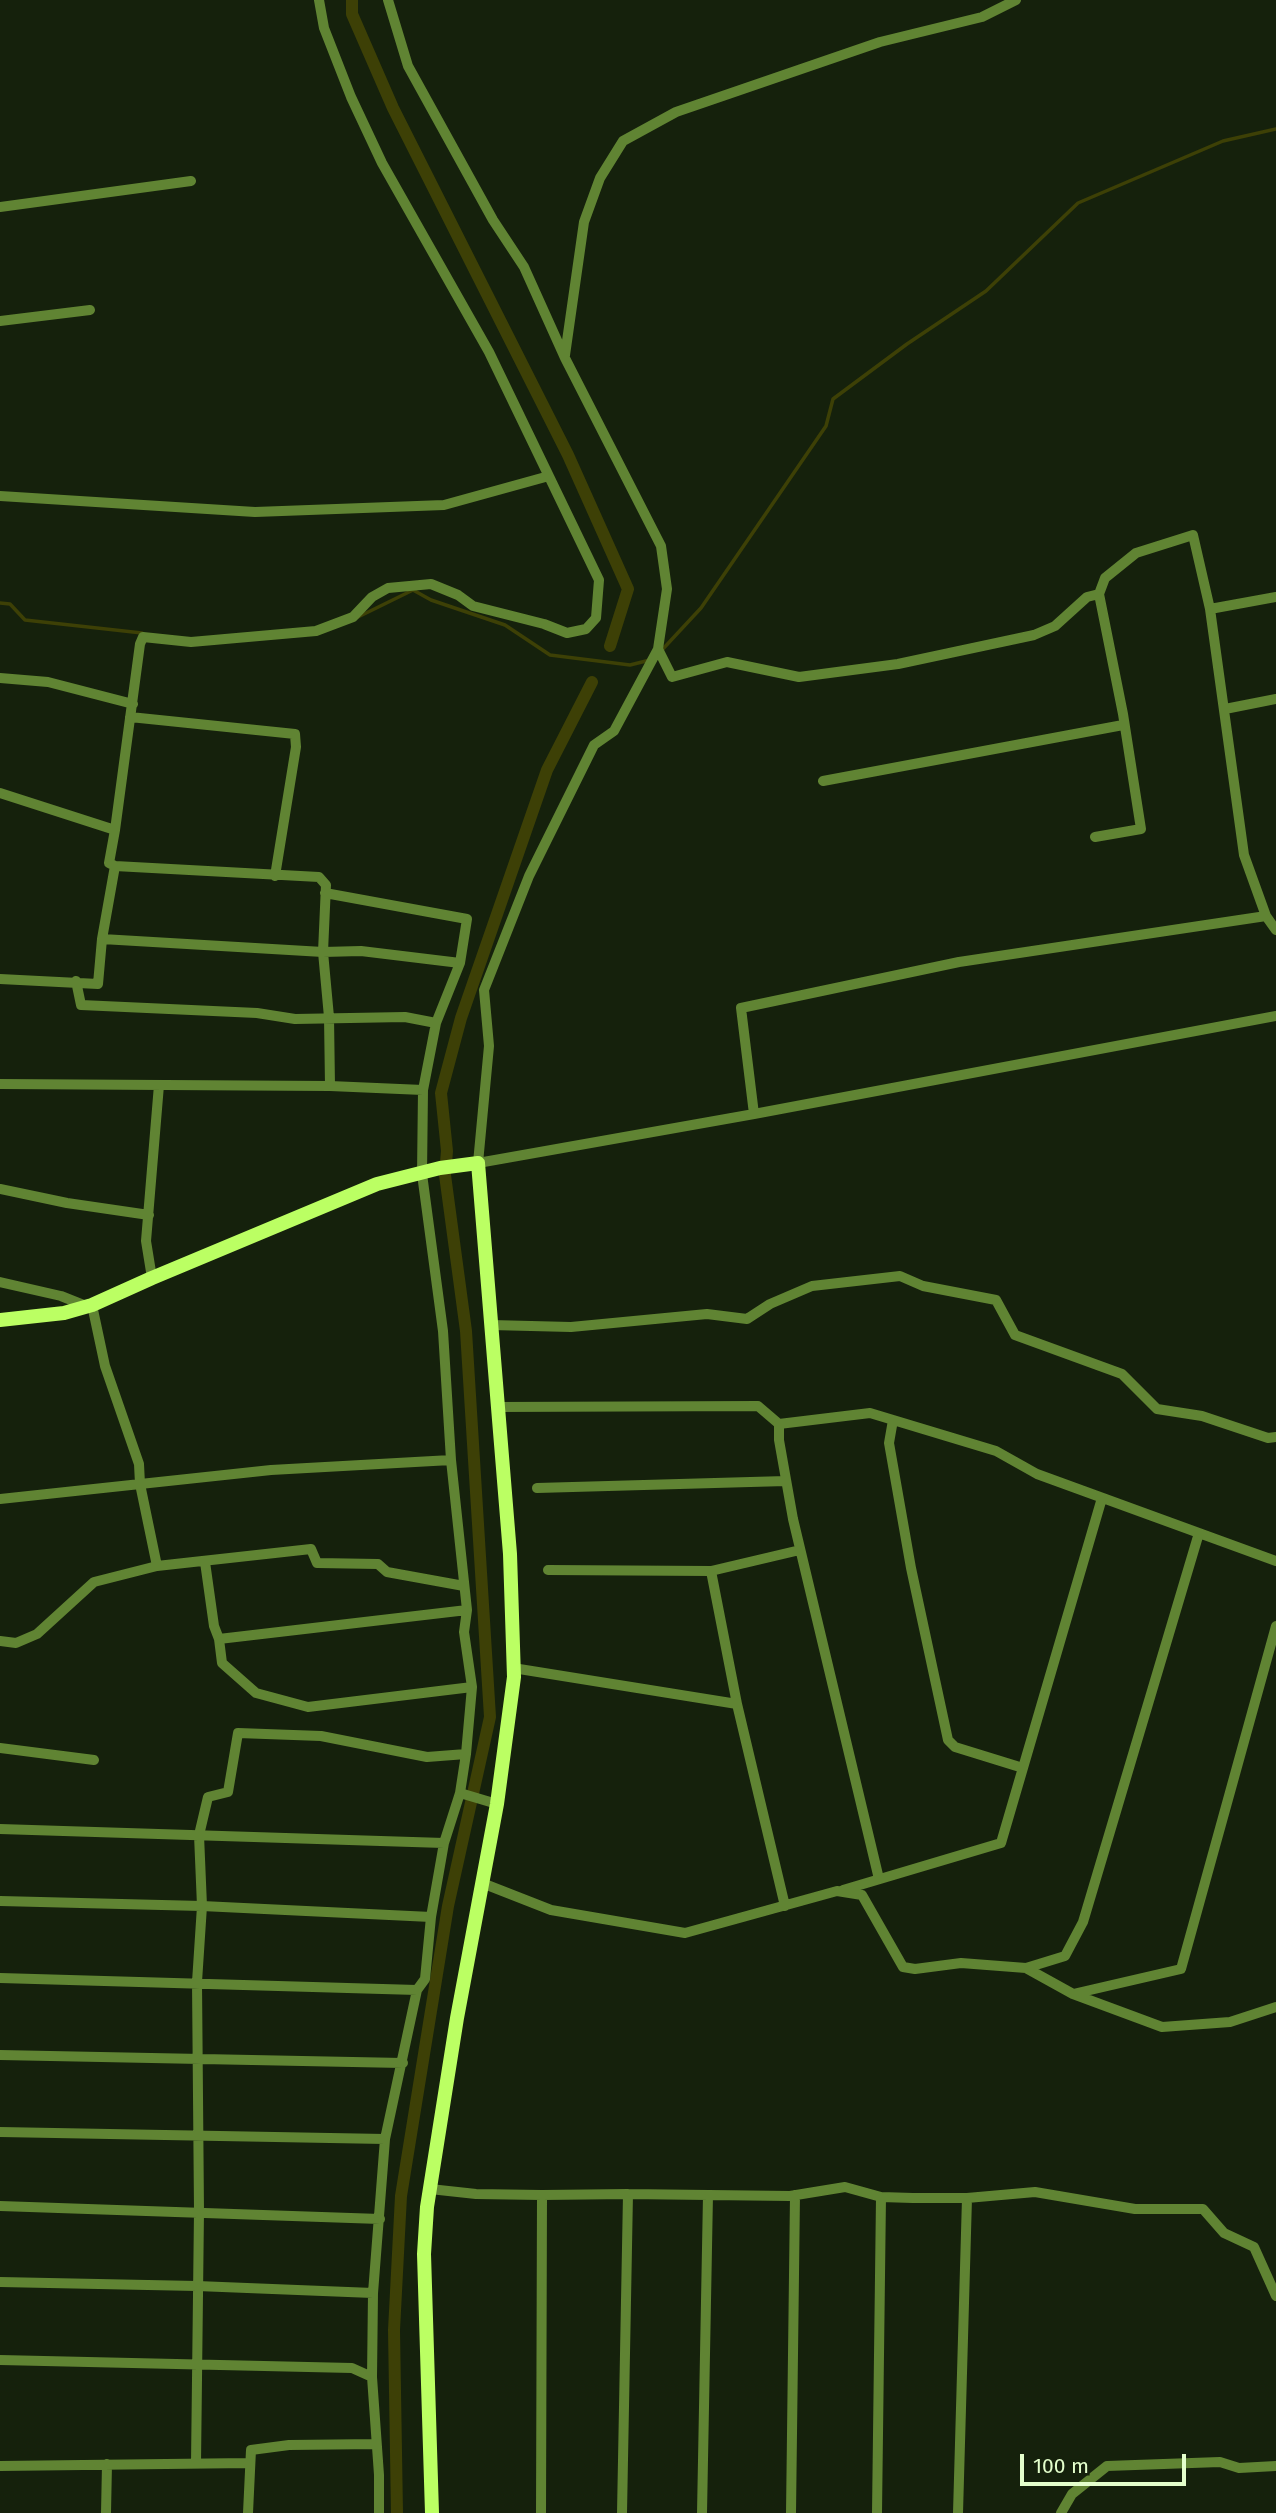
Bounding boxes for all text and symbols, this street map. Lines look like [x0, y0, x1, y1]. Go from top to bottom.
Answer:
scale bar [1024, 2440, 1190, 2484]
text: 100 m [1033, 2453, 1089, 2479]

